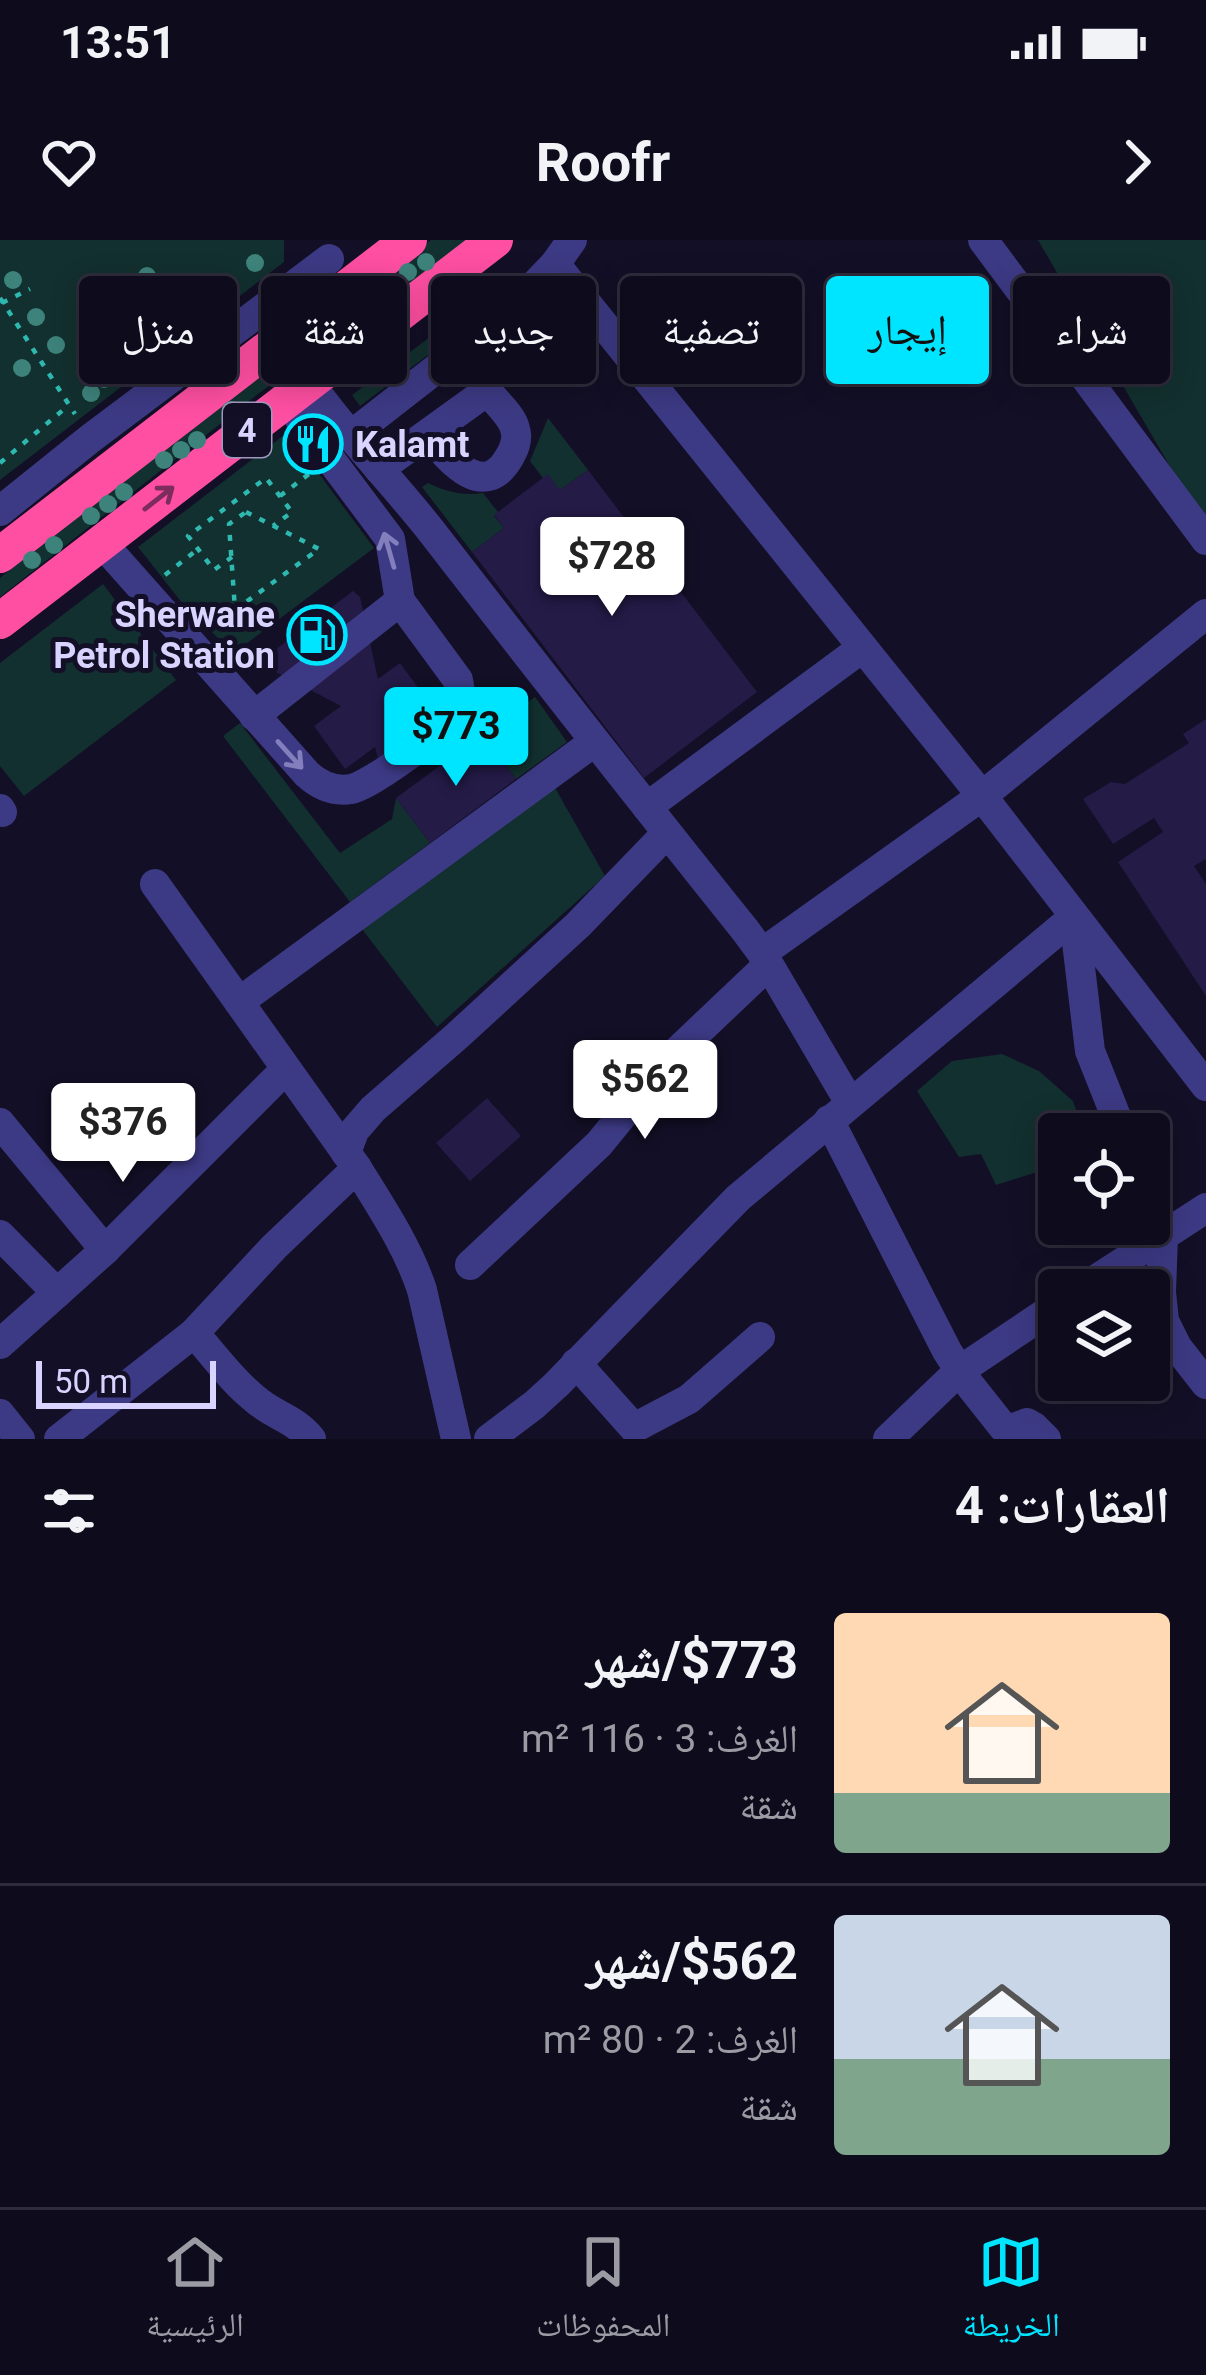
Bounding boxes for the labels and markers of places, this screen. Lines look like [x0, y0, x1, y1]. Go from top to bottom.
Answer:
restaurant icon: Kalamt [282, 413, 344, 475]
place label: Kalamt [355, 424, 469, 466]
pin: $728 [541, 517, 683, 619]
place label: Sherwane Petrol Station [53, 594, 275, 677]
fuel station icon: Sherwane Petrol Station [286, 604, 348, 666]
pin: $773 [385, 687, 527, 789]
pin: $562 [574, 1040, 716, 1142]
pin: $376 [52, 1083, 194, 1185]

